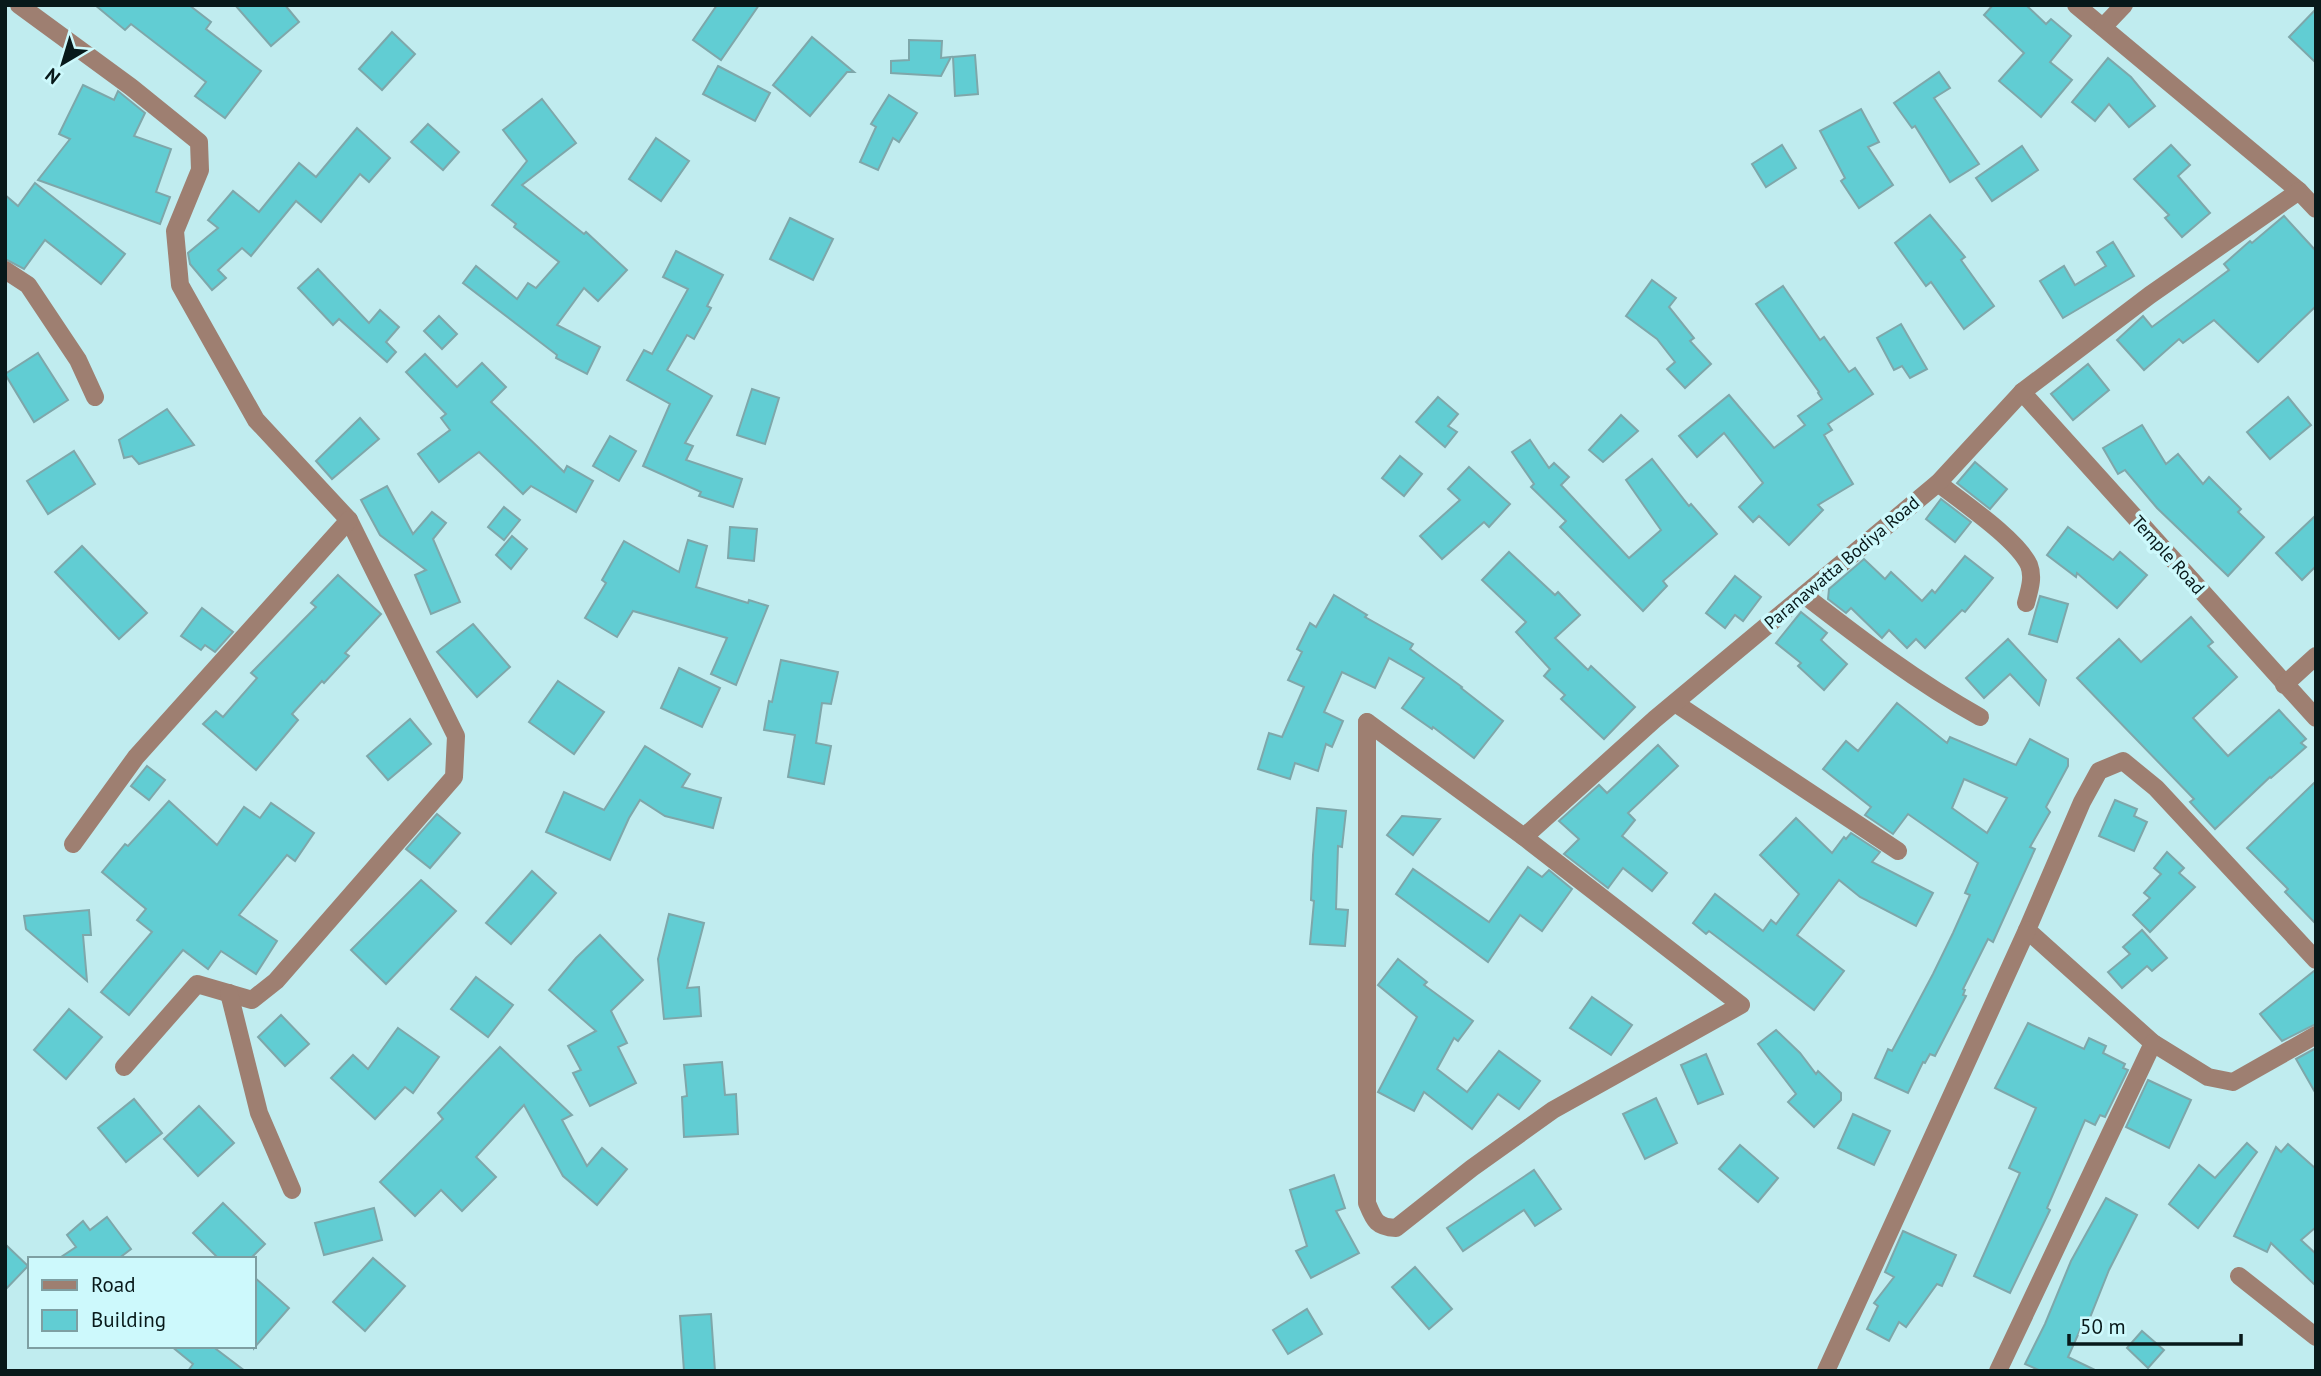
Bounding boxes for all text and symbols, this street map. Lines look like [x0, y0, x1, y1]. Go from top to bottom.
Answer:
north arrow [28, 28, 98, 98]
text: N [40, 63, 65, 90]
street label: Paranawatta Bodiya Road [1760, 491, 1924, 634]
street label: Temple Road [2127, 510, 2210, 599]
legend [28, 1257, 256, 1348]
text: Road [91, 1271, 135, 1298]
scale bar [2069, 1302, 2240, 1346]
text: Building [91, 1306, 166, 1333]
text: 50 m [2080, 1313, 2126, 1340]

